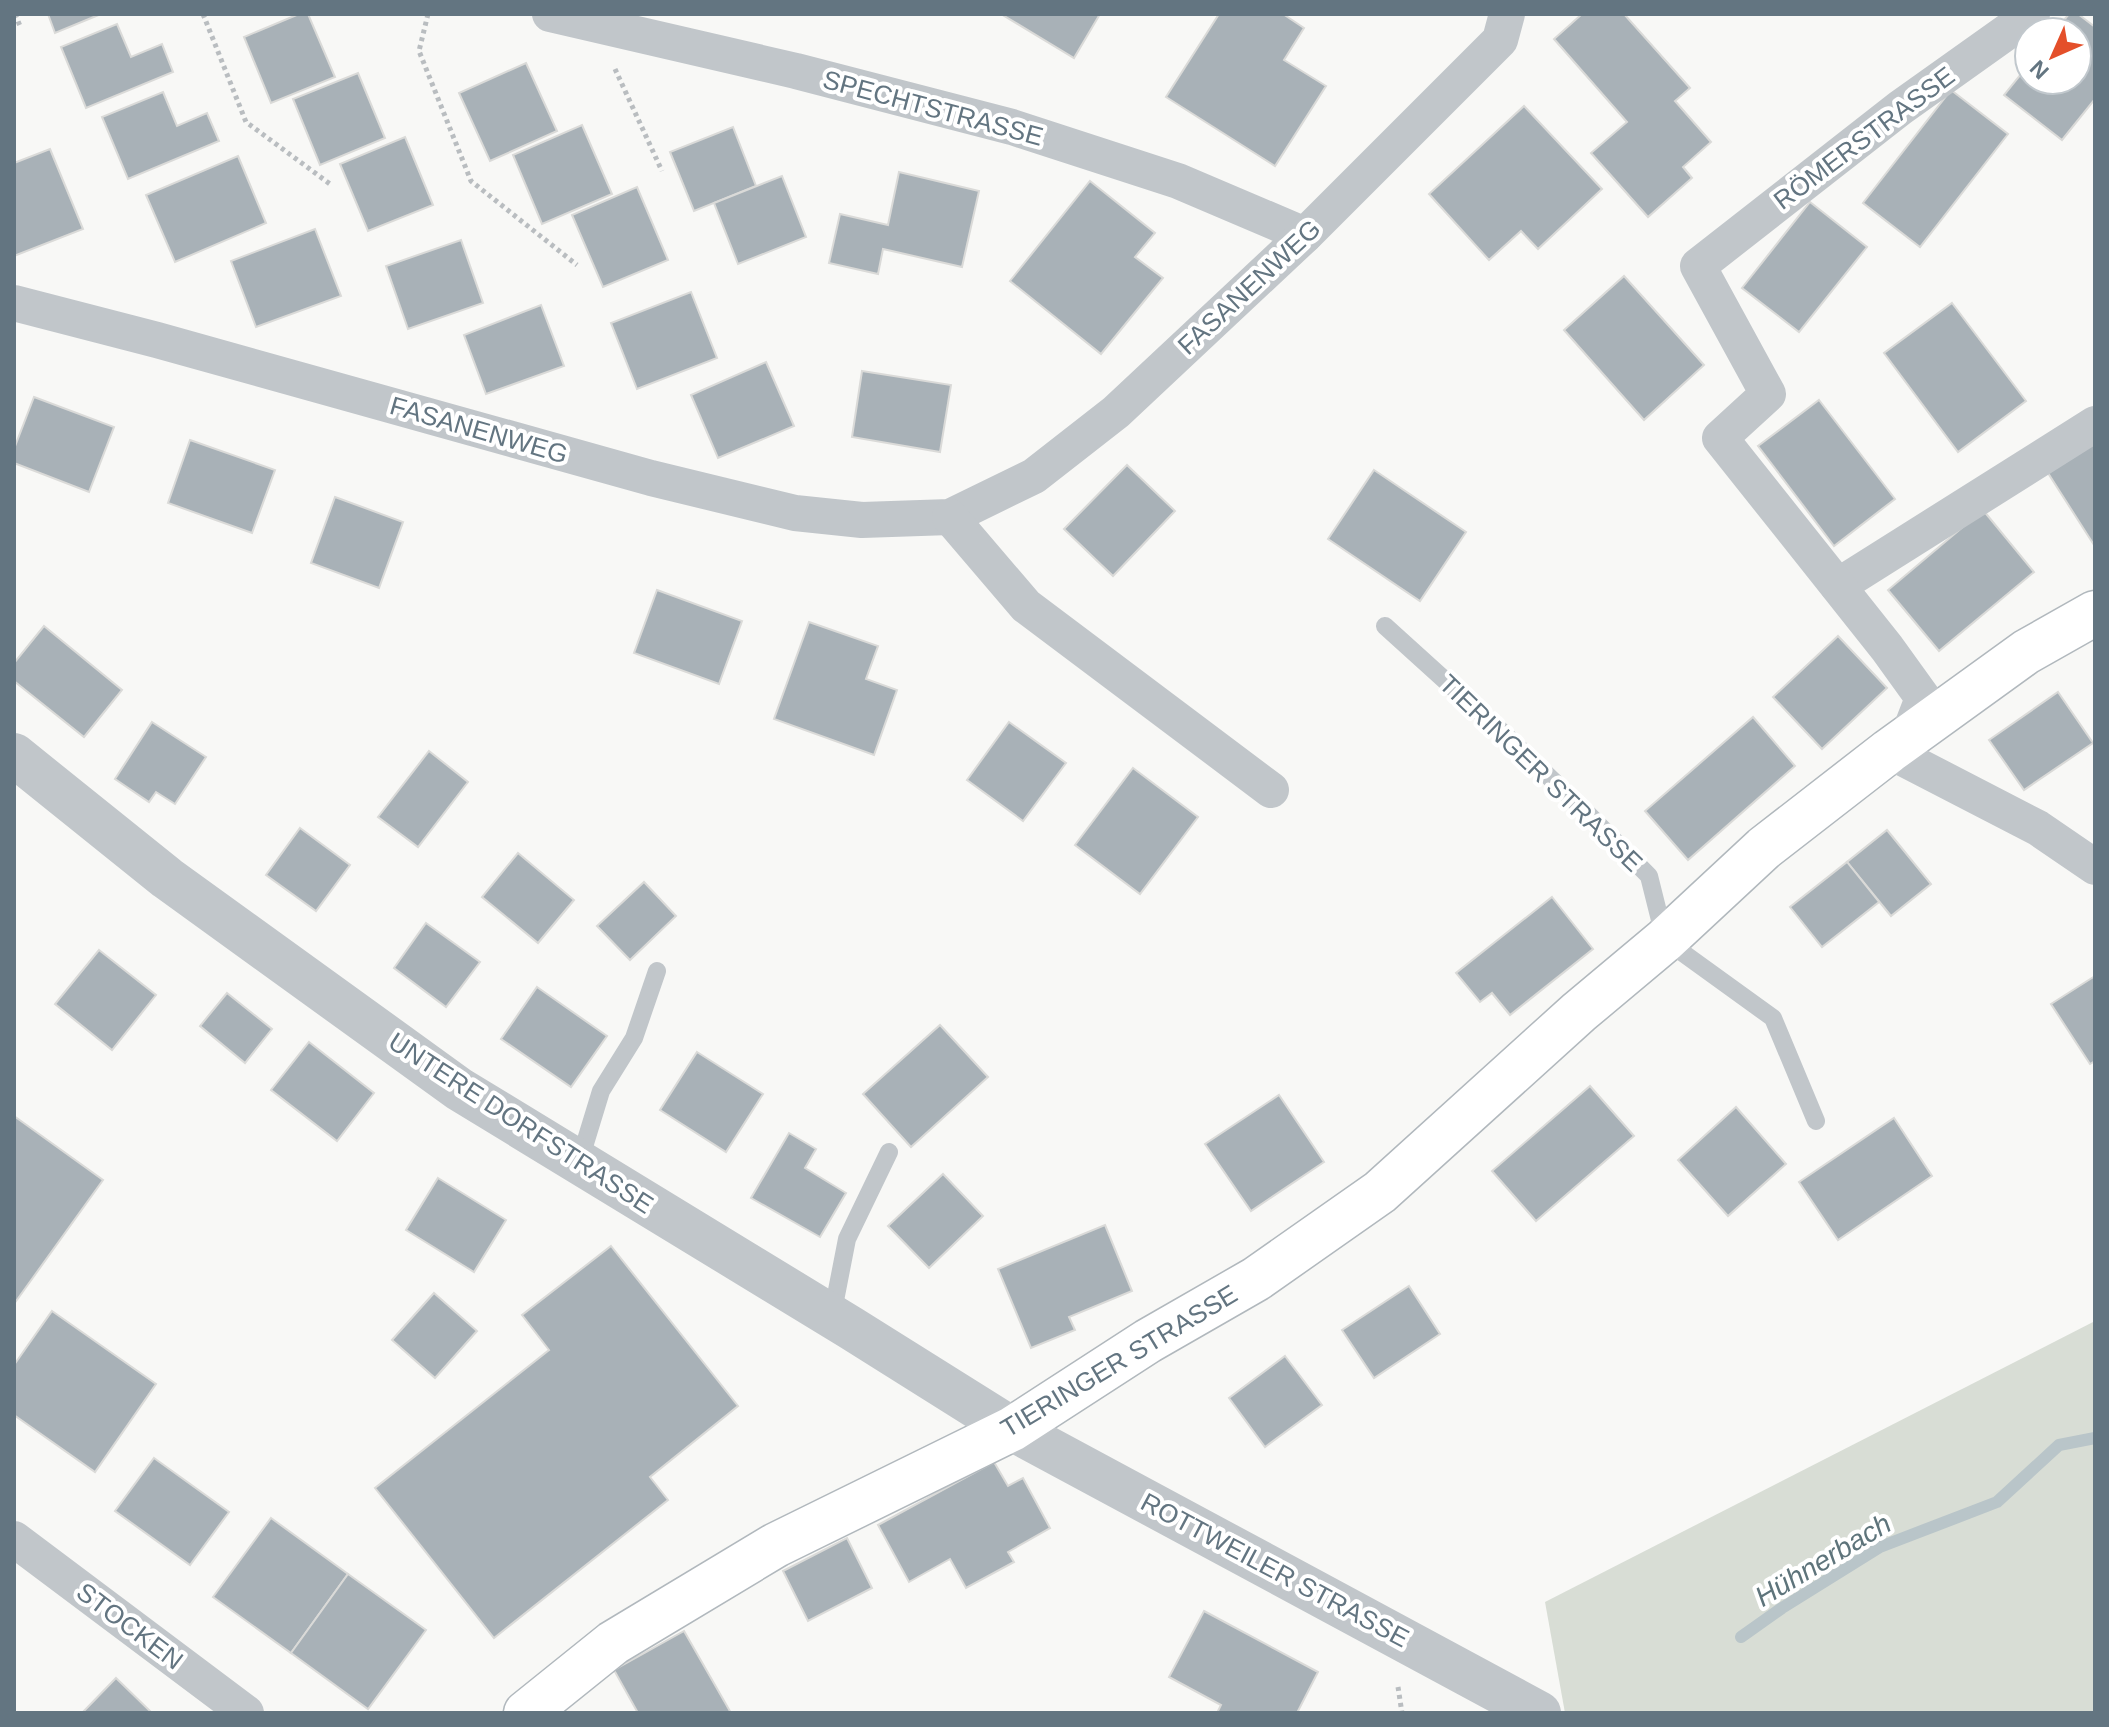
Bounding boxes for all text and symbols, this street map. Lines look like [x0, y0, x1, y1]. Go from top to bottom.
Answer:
north arrow [2013, 16, 2093, 96]
text: N [2025, 55, 2054, 84]
street label: RÖMERSTRASSE [1768, 60, 1960, 216]
street label: SPECHTSTRASSE [820, 64, 1046, 152]
street label: FASANENWEG [1172, 213, 1326, 361]
street label: FASANENWEG [387, 390, 571, 470]
street label: TIERINGER STRASSE [1433, 668, 1649, 878]
street label: UNTERE DORFSTRASSE [383, 1026, 659, 1220]
street label: TIERINGER STRASSE [995, 1279, 1243, 1443]
street label: ROTTWEILER STRASSE [1136, 1487, 1414, 1653]
water label: Hühnerbach [1750, 1507, 1896, 1613]
street label: STOCKEN [71, 1576, 189, 1676]

